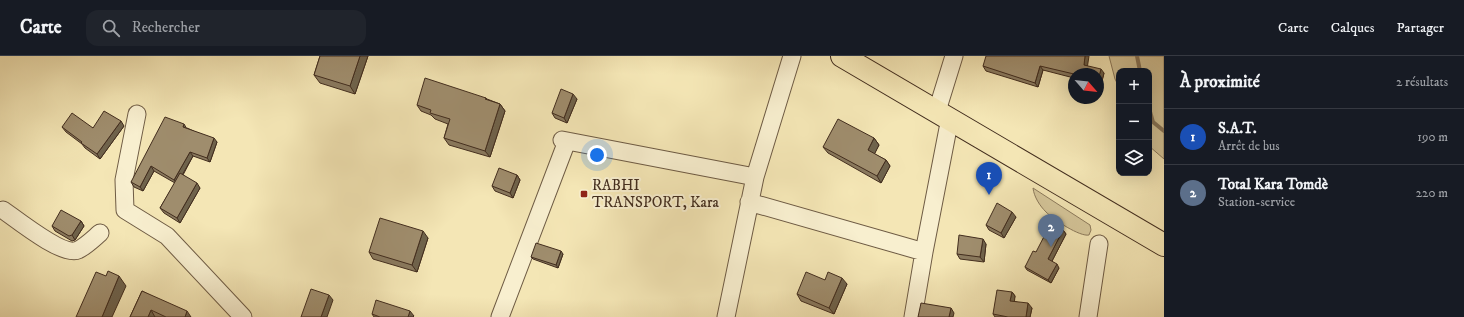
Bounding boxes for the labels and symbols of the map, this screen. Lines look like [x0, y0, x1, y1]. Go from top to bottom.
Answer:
north arrow [1068, 68, 1104, 104]
your location [587, 145, 607, 165]
pin: 1 [976, 162, 1002, 195]
place label: RABHI TRANSPORT, Kara [592, 176, 720, 212]
marker: RABHI TRANSPORT, Kara [579, 189, 589, 199]
pin: 2 [1038, 214, 1064, 247]

